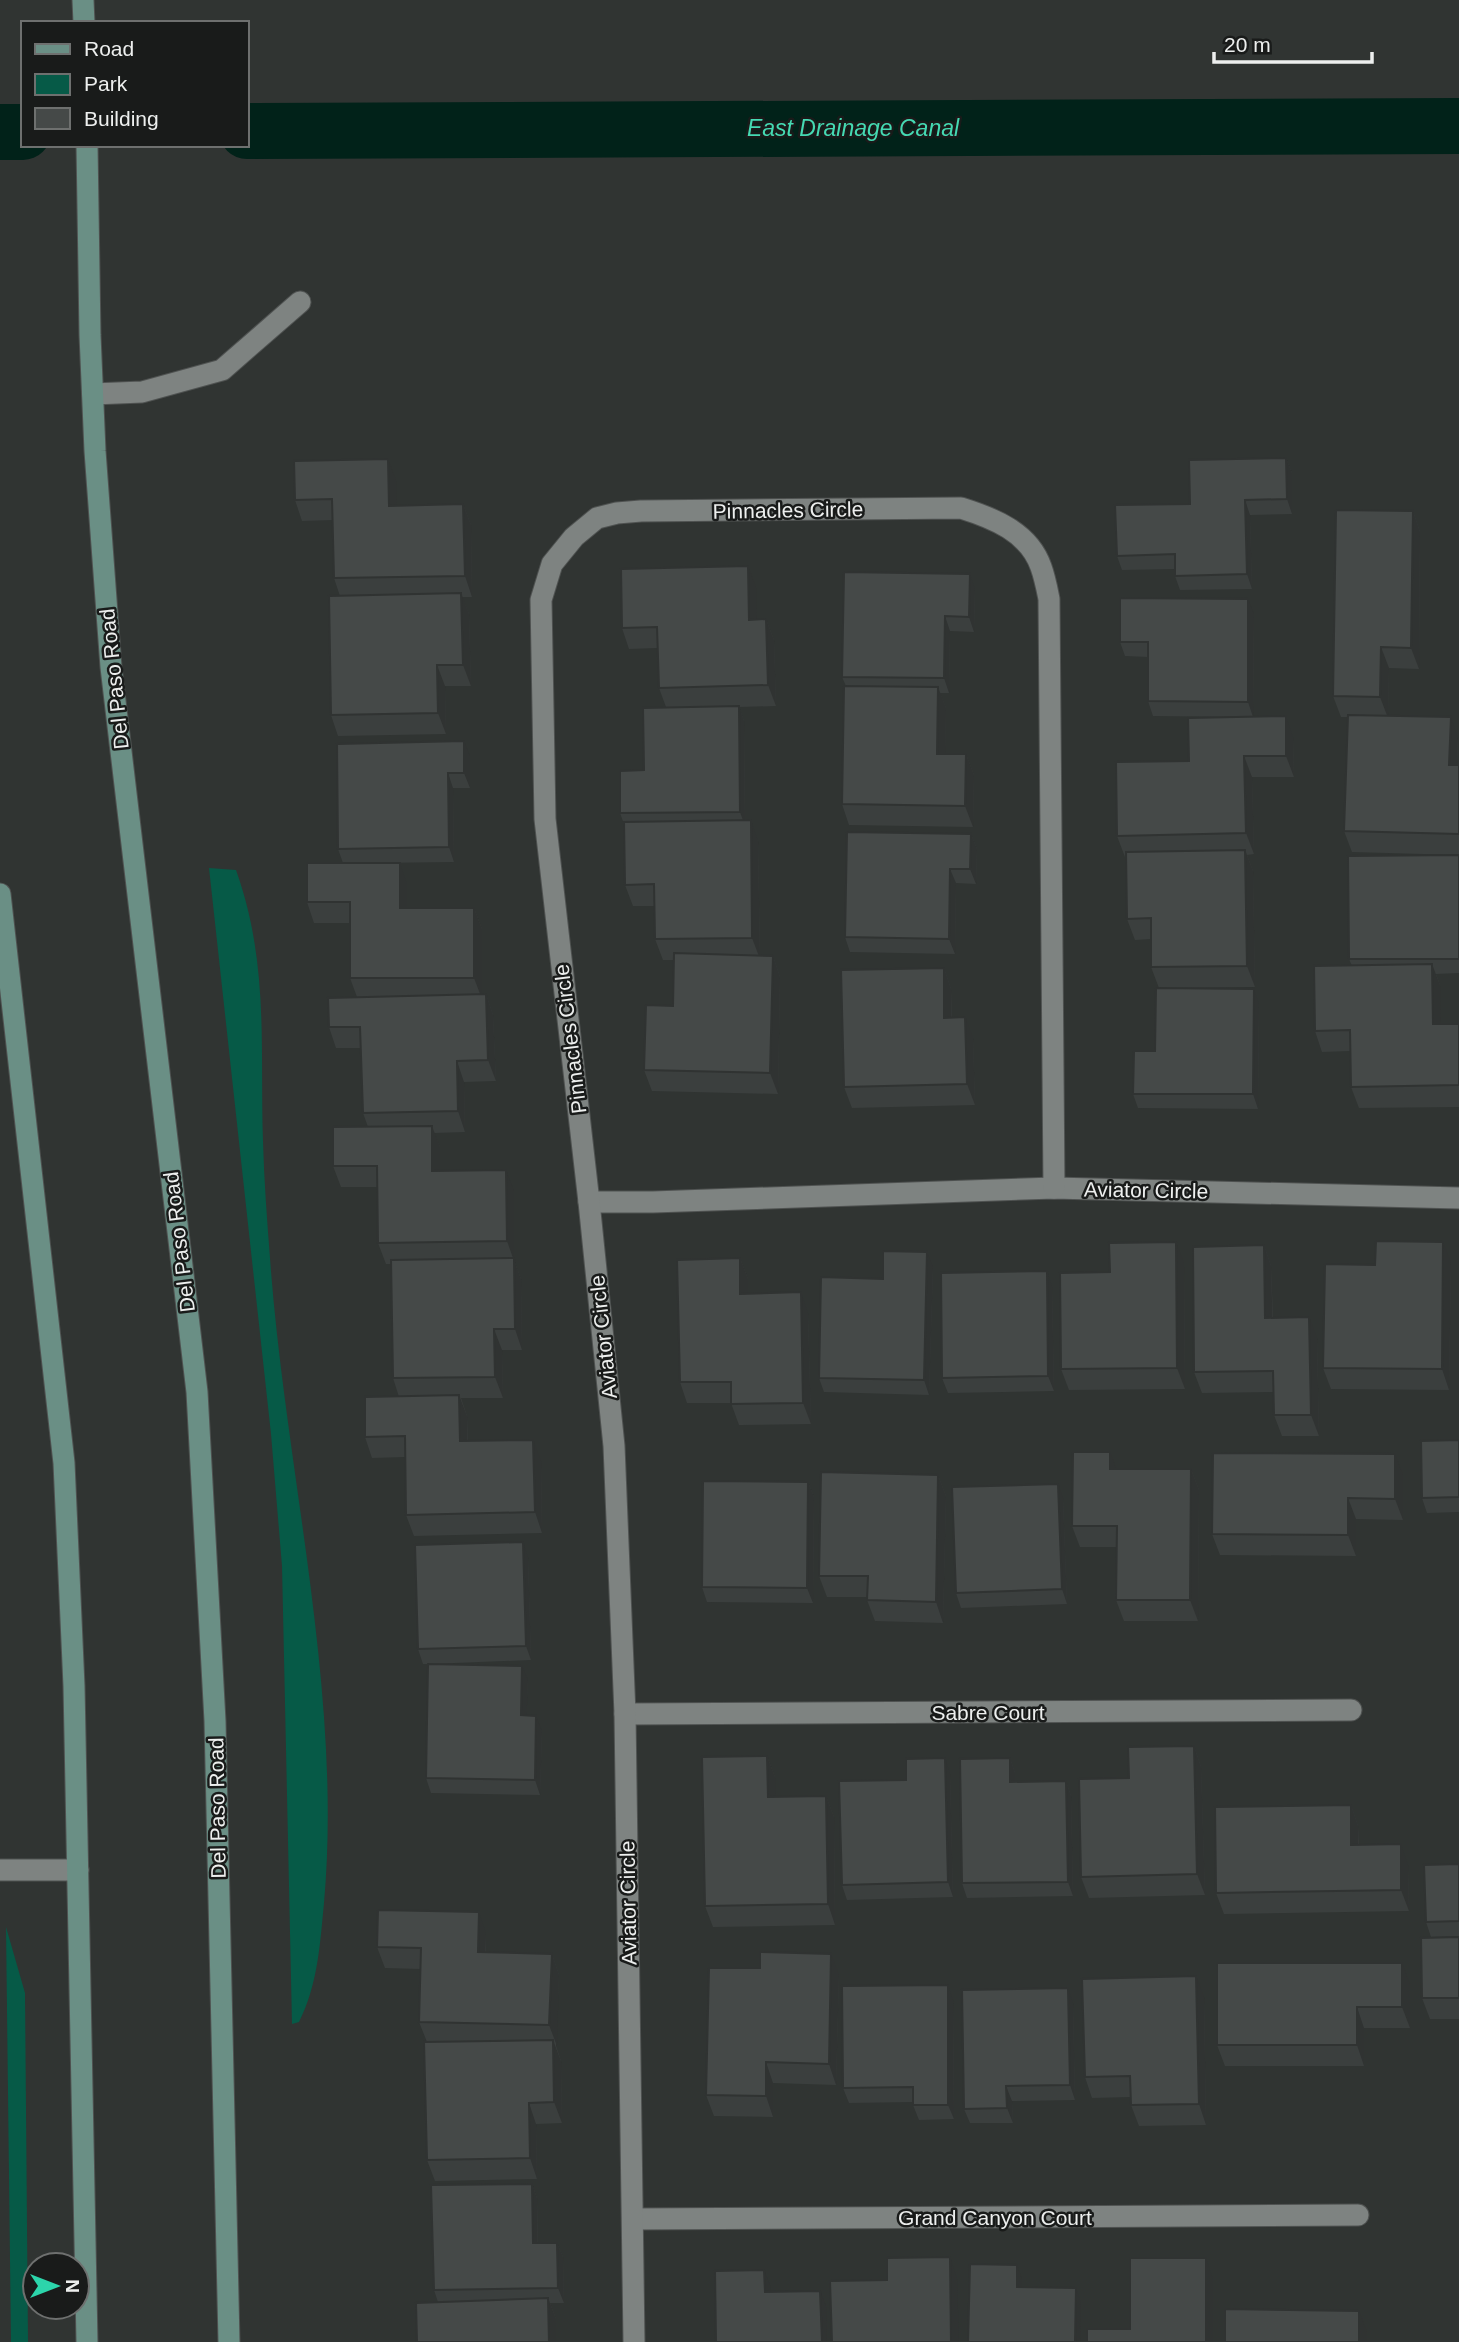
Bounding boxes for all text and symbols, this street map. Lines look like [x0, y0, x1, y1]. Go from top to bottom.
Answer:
legend [21, 21, 248, 147]
scale bar [1214, 21, 1372, 65]
text: 20 m [1224, 33, 1271, 56]
text: Road [84, 37, 134, 60]
text: Park [84, 72, 128, 95]
text: Building [84, 107, 159, 130]
water label: East Drainage Canal [747, 115, 960, 141]
street label: Pinnacles Circle [713, 497, 863, 523]
street label: Del Paso Road [95, 608, 133, 750]
street label: Pinnacles Circle [549, 963, 591, 1115]
street label: Del Paso Road [159, 1170, 199, 1314]
street label: Aviator Circle [1084, 1177, 1208, 1203]
street label: Aviator Circle [585, 1274, 621, 1400]
street label: Sabre Court [931, 1701, 1045, 1724]
street label: Del Paso Road [204, 1737, 230, 1879]
street label: Aviator Circle [615, 1841, 641, 1965]
street label: Grand Canyon Court [898, 2206, 1092, 2229]
north arrow [21, 2251, 91, 2321]
text: N [62, 2279, 83, 2293]

